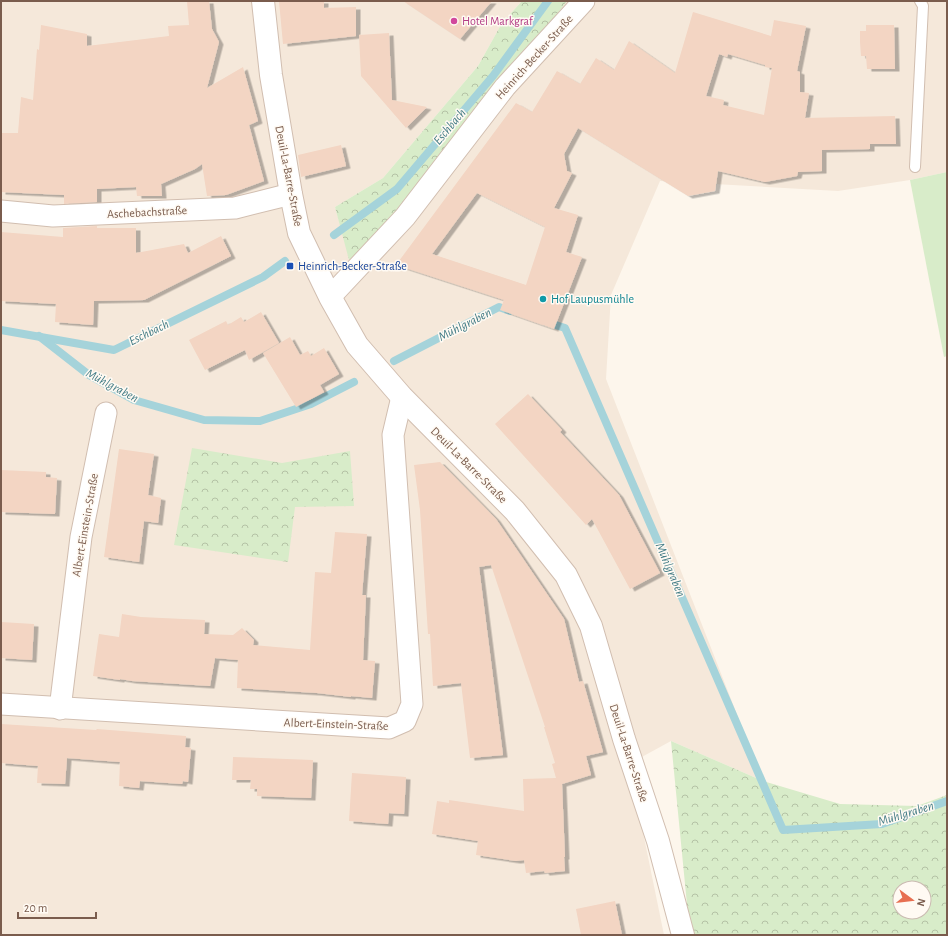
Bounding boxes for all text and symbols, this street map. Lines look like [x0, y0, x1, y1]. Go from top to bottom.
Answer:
street label: Heinrich-Becker-Straße [493, 13, 575, 101]
place label: Hotel Markgraf [462, 15, 534, 27]
marker: Hotel Markgraf [449, 16, 459, 26]
water label: Eschbach [431, 107, 469, 147]
street label: Deuil-La-Barre-Straße [273, 125, 305, 227]
street label: Aschebachstraße [107, 204, 187, 220]
place label: Heinrich-Becker-Straße [298, 260, 407, 272]
marker: Heinrich-Becker-Straße [285, 261, 295, 271]
place label: Hof Laupusmühle [551, 293, 634, 305]
marker: Hof Laupusmühle [538, 294, 548, 304]
water label: Mühlgraben [437, 306, 493, 344]
water label: Eschbach [127, 318, 171, 348]
water label: Mühlgraben [84, 367, 140, 405]
street label: Deuil-La-Barre-Straße [429, 425, 509, 505]
street label: Albert-Einstein-Straße [70, 472, 100, 578]
water label: Mühlgraben [653, 541, 687, 599]
street label: Deuil-La-Barre-Straße [607, 703, 651, 803]
street label: Albert-Einstein-Straße [283, 716, 389, 732]
water label: Mühlgraben [877, 799, 935, 829]
north arrow [892, 880, 932, 920]
scale bar [18, 894, 96, 920]
text: N [915, 897, 927, 908]
text: 20 m [24, 902, 47, 914]

